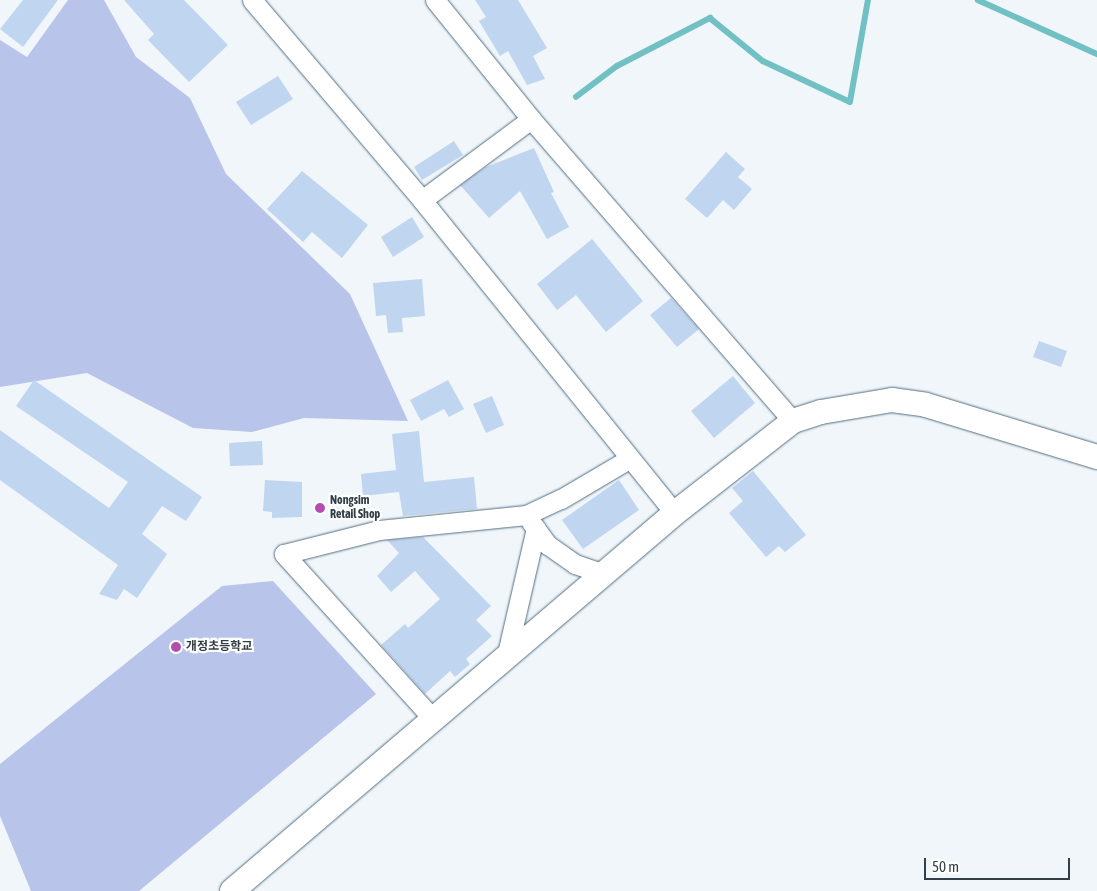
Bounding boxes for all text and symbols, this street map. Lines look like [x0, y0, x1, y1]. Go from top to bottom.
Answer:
place label: Nongsim Retail Shop [330, 494, 380, 522]
marker: Nongsim Retail Shop [314, 502, 326, 514]
place label: 개정초등학교 [186, 640, 252, 654]
marker: 개정초등학교 [170, 641, 182, 653]
scale bar [927, 848, 1073, 880]
text: 50 m [932, 858, 959, 875]

